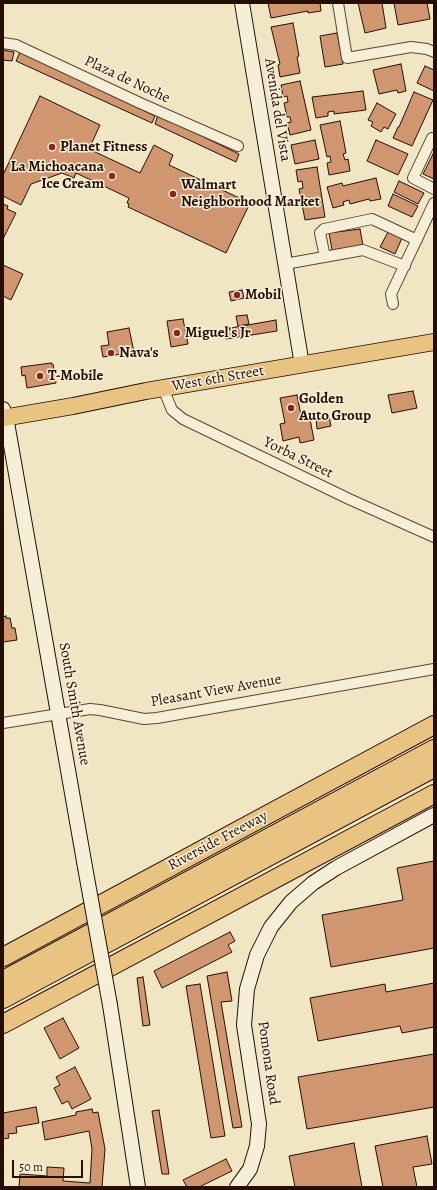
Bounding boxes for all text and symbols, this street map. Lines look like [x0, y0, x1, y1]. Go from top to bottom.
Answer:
street label: Plaza de Noche [81, 52, 173, 108]
street label: Avenida del Vista [260, 57, 294, 163]
place label: Planet Fitness [60, 138, 147, 156]
marker: Planet Fitness [47, 142, 57, 152]
place label: La Michoacana Ice Cream [11, 158, 104, 193]
marker: La Michoacana Ice Cream [107, 171, 117, 181]
place label: Walmart Neighborhood Market [181, 176, 320, 211]
marker: Walmart Neighborhood Market [168, 189, 178, 199]
place label: Mobil [245, 286, 281, 304]
marker: Mobil [232, 290, 242, 300]
place label: Miguel's Jr [185, 324, 251, 342]
marker: Miguel's Jr [172, 328, 182, 338]
place label: Nava's [119, 344, 159, 362]
marker: Nava's [106, 348, 116, 358]
street label: West 6th Street [171, 362, 265, 396]
place label: T-Mobile [48, 367, 103, 385]
marker: T-Mobile [35, 371, 45, 381]
place label: Golden Auto Group [299, 390, 371, 425]
marker: Golden Auto Group [286, 403, 296, 413]
street label: Yorba Street [260, 433, 336, 483]
street label: South Smith Avenue [54, 641, 94, 767]
street label: Pleasant View Avenue [149, 671, 283, 711]
street label: Riverside Freeway [165, 807, 271, 875]
street label: Pomona Road [253, 1020, 283, 1106]
scale bar [14, 1152, 85, 1178]
text: 50 m [19, 1159, 43, 1175]

